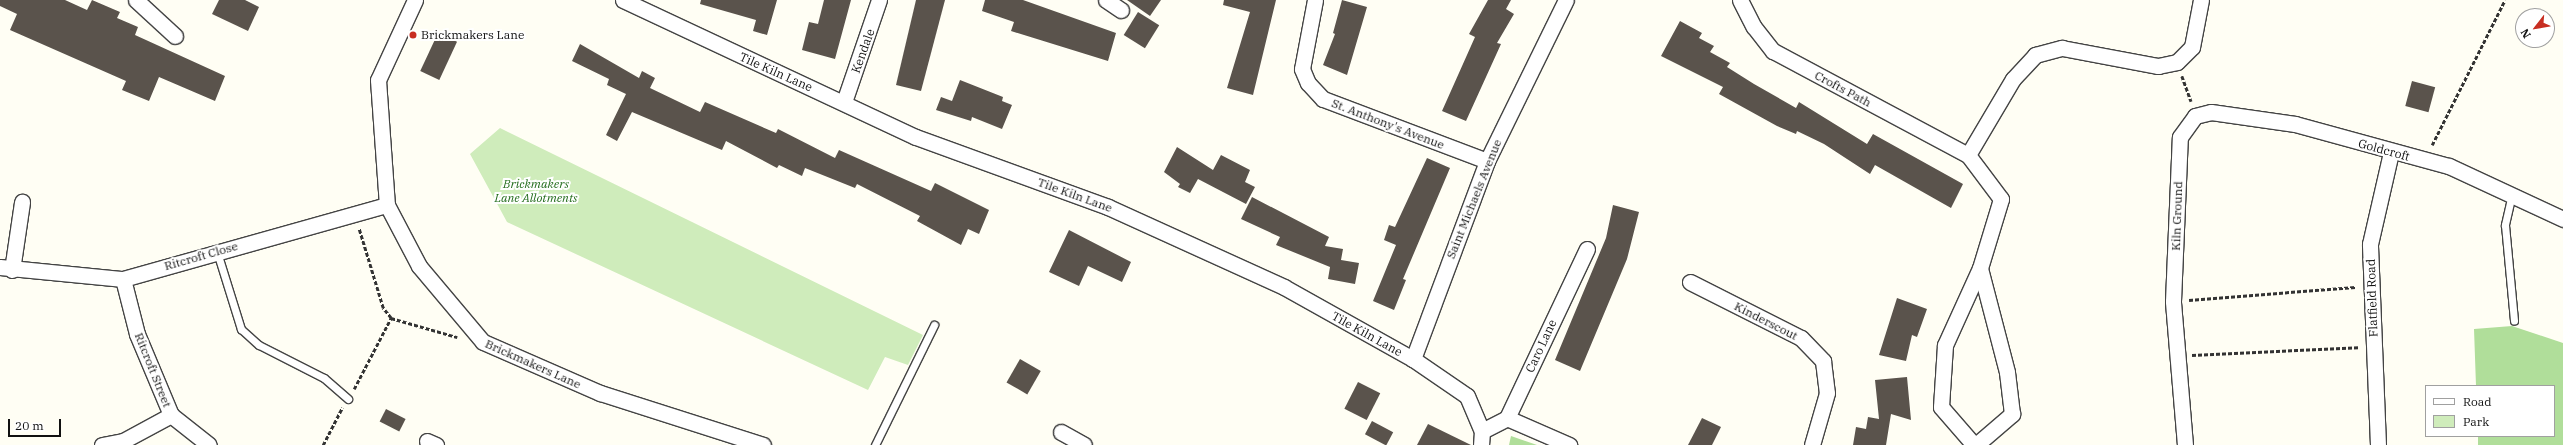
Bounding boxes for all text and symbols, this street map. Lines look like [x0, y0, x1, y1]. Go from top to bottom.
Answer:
north arrow [2515, 8, 2555, 48]
text: N [2517, 26, 2534, 41]
street label: Kendale [848, 27, 878, 75]
place label: Brickmakers Lane [421, 28, 524, 42]
marker: Brickmakers Lane [408, 30, 418, 40]
street label: Tile Kiln Lane [737, 49, 815, 95]
street label: Crofts Path [1812, 68, 1874, 110]
street label: St. Anthony's Avenue [1330, 96, 1446, 152]
street label: Goldcroft [2357, 136, 2411, 164]
street label: Saint Michaels Avenue [1443, 137, 1505, 261]
street label: Tile Kiln Lane [1036, 175, 1114, 215]
park label: Brickmakers Lane Allotments [494, 177, 578, 205]
street label: Kiln Ground [2169, 181, 2185, 251]
street label: Ritcroft Close [163, 239, 239, 273]
street label: Flatfield Road [2363, 259, 2381, 337]
street label: Kinderscout [1732, 299, 1800, 343]
street label: Tile Kiln Lane [1329, 309, 1405, 359]
street label: Caro Lane [1522, 317, 1560, 375]
street label: Ritcroft Street [132, 331, 174, 409]
street label: Brickmakers Lane [483, 336, 583, 392]
legend [2425, 385, 2555, 437]
text: Road [2463, 394, 2492, 409]
scale bar [10, 411, 63, 437]
text: Park [2463, 414, 2489, 429]
text: 20 m [15, 418, 44, 433]

